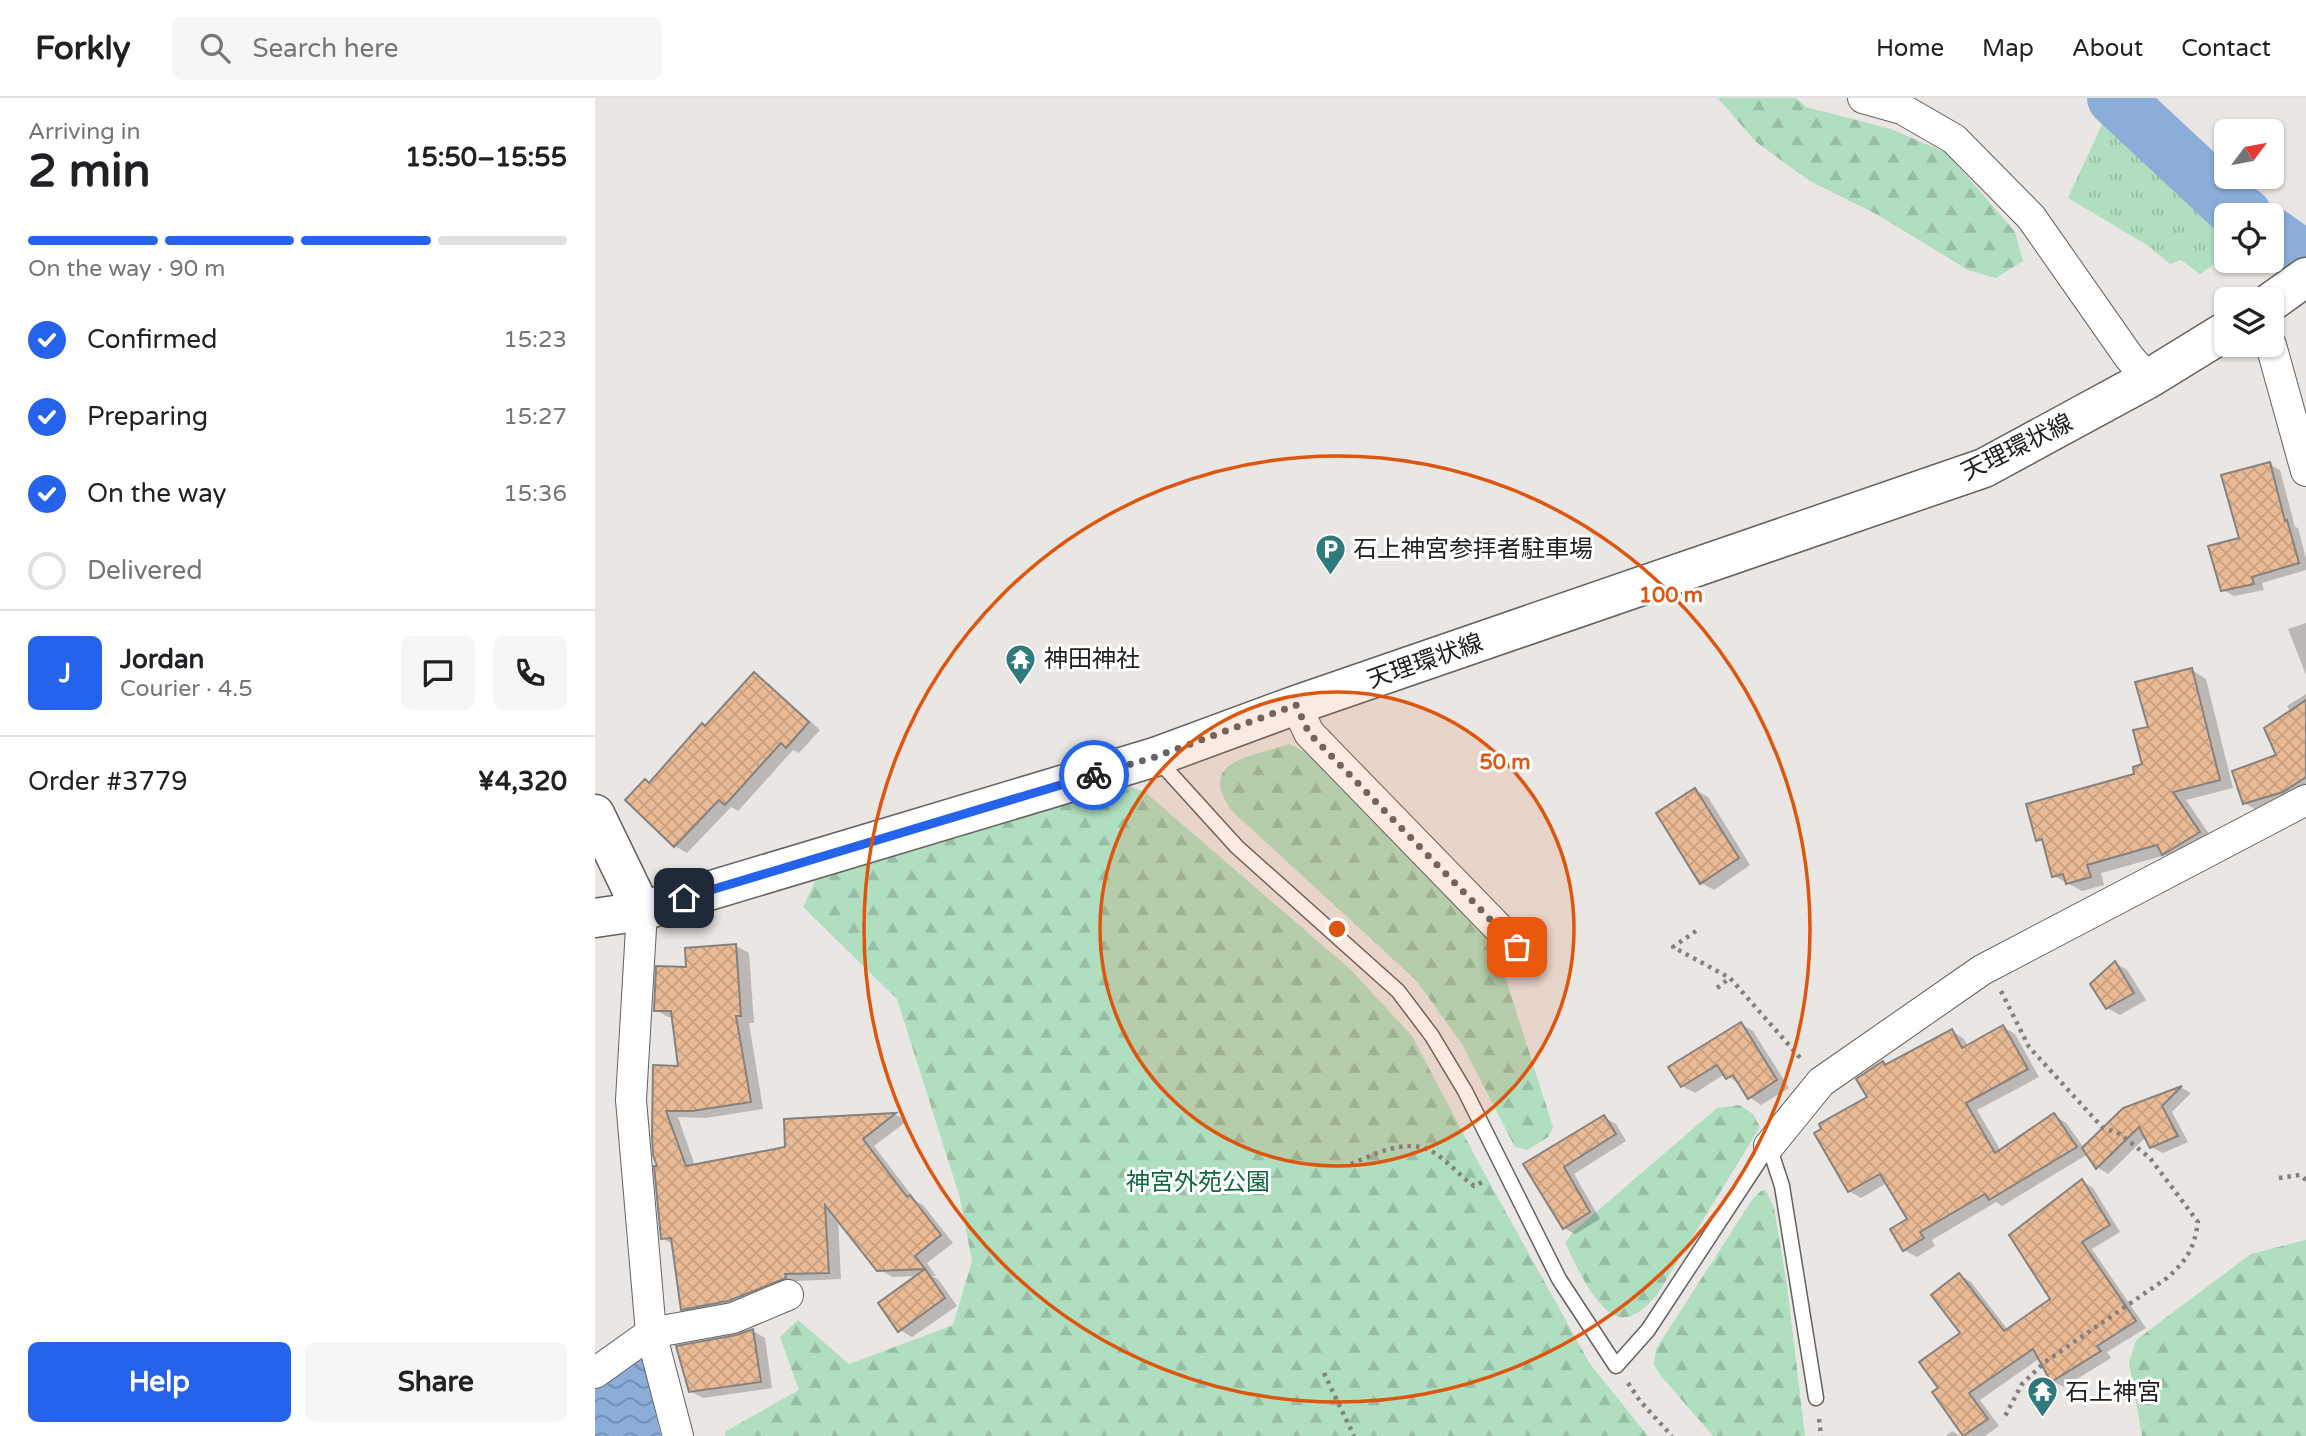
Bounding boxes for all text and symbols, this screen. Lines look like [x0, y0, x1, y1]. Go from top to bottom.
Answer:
search box [172, 17, 662, 80]
text: Forkly [35, 29, 130, 68]
icon: search [196, 29, 234, 67]
text: Search here [252, 33, 399, 64]
text: Home [1876, 34, 1944, 63]
text: Map [1982, 34, 2034, 63]
text: About [2072, 34, 2143, 63]
text: Contact [2181, 34, 2271, 63]
text: Arriving in [28, 118, 141, 146]
north arrow [2214, 119, 2284, 189]
map controls [2214, 119, 2284, 357]
text: 15:50–15:55 [405, 142, 567, 173]
text: 2 min [28, 144, 151, 199]
button: locate [2214, 203, 2284, 273]
text: On the way · 90 m [28, 255, 225, 283]
button: layers [2214, 287, 2284, 357]
icon: check [28, 321, 66, 359]
text: Confirmed [87, 324, 217, 355]
text: 15:23 [503, 326, 567, 354]
icon: check [28, 398, 66, 436]
text: Preparing [87, 401, 208, 432]
text: 15:27 [503, 403, 567, 431]
street label: 天理環状線 [1957, 408, 2078, 487]
icon: check [28, 475, 66, 513]
text: On the way [87, 478, 227, 509]
text: 15:36 [503, 480, 567, 508]
parking icon: 石上神宮参拝者駐車場 [1313, 532, 1347, 576]
place label: 石上神宮参拝者駐車場 [1353, 535, 1593, 564]
text: Delivered [87, 555, 203, 586]
text: 100 m [1639, 583, 1703, 608]
street label: 天理環状線 [1364, 628, 1487, 695]
button: chat [401, 636, 475, 710]
button: phone [493, 636, 567, 710]
temple icon: 神田神社 [1004, 642, 1038, 686]
text: Jordan [120, 644, 204, 675]
place label: 神田神社 [1044, 645, 1140, 674]
text: J [59, 658, 71, 689]
text: Courier · 4.5 [120, 675, 253, 703]
courier [1059, 740, 1129, 810]
text: 50 m [1479, 750, 1531, 775]
icon: bike [1075, 756, 1113, 794]
text: Order #3779 [28, 766, 188, 797]
text: ¥4,320 [478, 766, 567, 797]
pin [654, 868, 714, 928]
icon: home [665, 879, 703, 917]
centre of rings [1325, 917, 1349, 941]
pin [1487, 917, 1547, 977]
icon: bag [1498, 928, 1536, 966]
park label: 神宮外苑公園 [1126, 1168, 1270, 1197]
button: Help [28, 1342, 291, 1422]
button: Share [305, 1342, 567, 1422]
temple icon: 石上神宮 [2025, 1375, 2059, 1419]
place label: 石上神宮 [2065, 1378, 2161, 1407]

